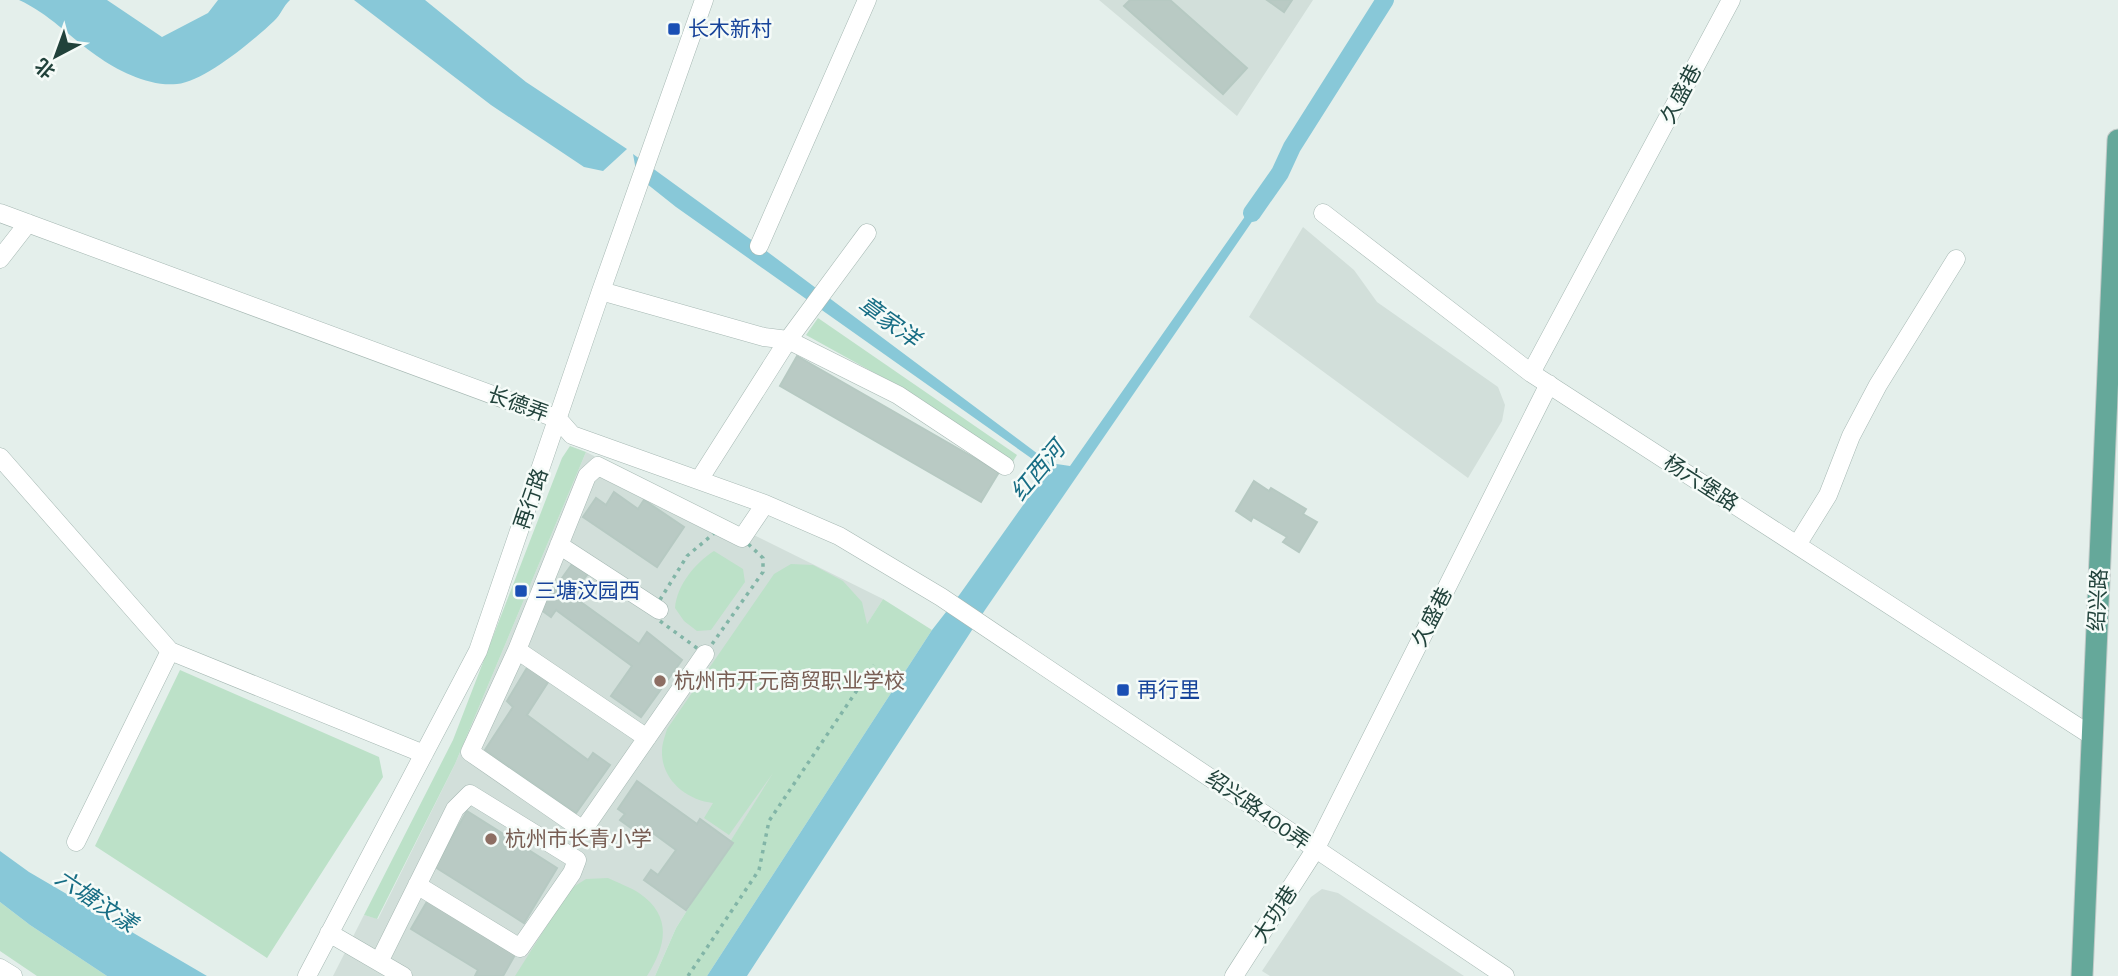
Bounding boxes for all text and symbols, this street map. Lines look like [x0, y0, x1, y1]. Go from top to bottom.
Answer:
place label: 长木新村 [688, 17, 772, 41]
north arrow [21, 21, 91, 91]
marker: 长木新村 [666, 21, 682, 37]
text: 北 [31, 54, 60, 83]
street label: 久盛巷 [1656, 61, 1706, 127]
water label: 章家洋 [853, 291, 927, 355]
street label: 长德弄 [484, 382, 552, 426]
water label: 红西河 [1005, 433, 1073, 506]
street label: 杨六堡路 [1659, 450, 1743, 516]
street label: 再行路 [509, 465, 553, 533]
street label: 绍兴路 [2084, 568, 2112, 632]
place label: 三塘汶园西 [535, 579, 640, 603]
marker: 三塘汶园西 [513, 583, 529, 599]
street label: 久盛巷 [1407, 583, 1457, 651]
place label: 杭州市开元商贸职业学校 [674, 669, 905, 693]
marker: 杭州市开元商贸职业学校 [652, 673, 668, 689]
place label: 再行里 [1137, 678, 1200, 702]
marker: 再行里 [1115, 682, 1131, 698]
street label: 绍兴路400弄 [1202, 766, 1314, 854]
place label: 杭州市长青小学 [505, 827, 652, 851]
marker: 杭州市长青小学 [483, 831, 499, 847]
water label: 六塘汶漾 [50, 864, 144, 940]
street label: 大功巷 [1248, 881, 1302, 947]

